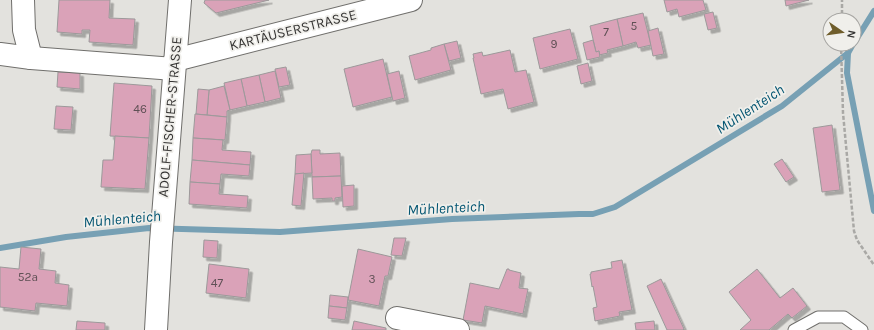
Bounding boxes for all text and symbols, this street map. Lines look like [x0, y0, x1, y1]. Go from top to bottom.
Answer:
street label: KARTÄUSERSTRASSE [228, 6, 358, 54]
north arrow [822, 12, 862, 52]
house number: 5 [631, 19, 638, 33]
house number: 7 [603, 25, 609, 39]
text: N [844, 29, 858, 39]
street label: ADOLF-FISCHER-STRASSE [155, 36, 185, 198]
house number: 9 [551, 37, 558, 51]
water label: Mühlenteich [712, 80, 788, 138]
house number: 46 [133, 102, 147, 116]
water label: Mühlenteich [407, 197, 485, 219]
water label: Mühlenteich [82, 207, 162, 231]
house number: 52a [18, 270, 38, 284]
house number: 3 [368, 272, 376, 286]
house number: 47 [211, 276, 224, 290]

